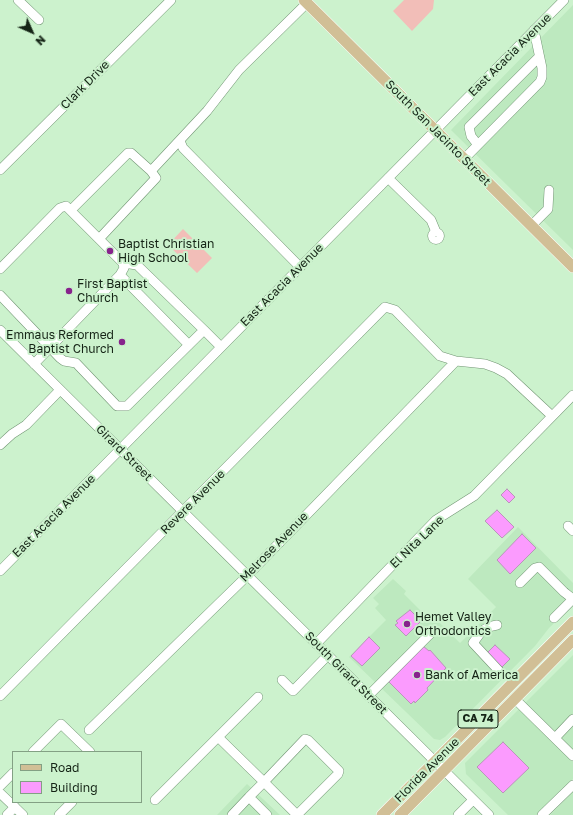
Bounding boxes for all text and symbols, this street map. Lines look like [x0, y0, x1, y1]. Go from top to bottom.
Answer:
street label: East Acacia Avenue [466, 11, 554, 99]
north arrow [12, 12, 52, 52]
text: N [33, 33, 48, 48]
street label: Clark Drive [58, 58, 112, 112]
street label: South San Jacinto Street [382, 77, 494, 189]
place label: Baptist Christian High School [118, 237, 214, 265]
street label: East Acacia Avenue [238, 241, 326, 329]
marker: Baptist Christian High School [105, 246, 115, 256]
place label: First Baptist Church [77, 277, 148, 305]
marker: First Baptist Church [64, 286, 74, 296]
place label: Emmaus Reformed Baptist Church [6, 328, 114, 356]
marker: Emmaus Reformed Baptist Church [117, 337, 127, 347]
street label: Girard Street [93, 422, 155, 484]
street label: Revere Avenue [158, 467, 228, 537]
street label: East Acacia Avenue [10, 472, 98, 560]
street label: Melrose Avenue [237, 509, 311, 585]
street label: El Nita Lane [387, 513, 447, 571]
place label: Hemet Valley Orthodontics [415, 610, 492, 638]
marker: Hemet Valley Orthodontics [402, 619, 412, 629]
street label: South Girard Street [302, 629, 390, 717]
place label: Bank of America [425, 668, 518, 682]
marker: Bank of America [412, 670, 422, 680]
road number: CA 74 [458, 710, 498, 728]
street label: Florida Avenue [392, 735, 462, 805]
legend [12, 751, 142, 803]
text: Road [50, 760, 79, 775]
text: Building [50, 780, 98, 795]

